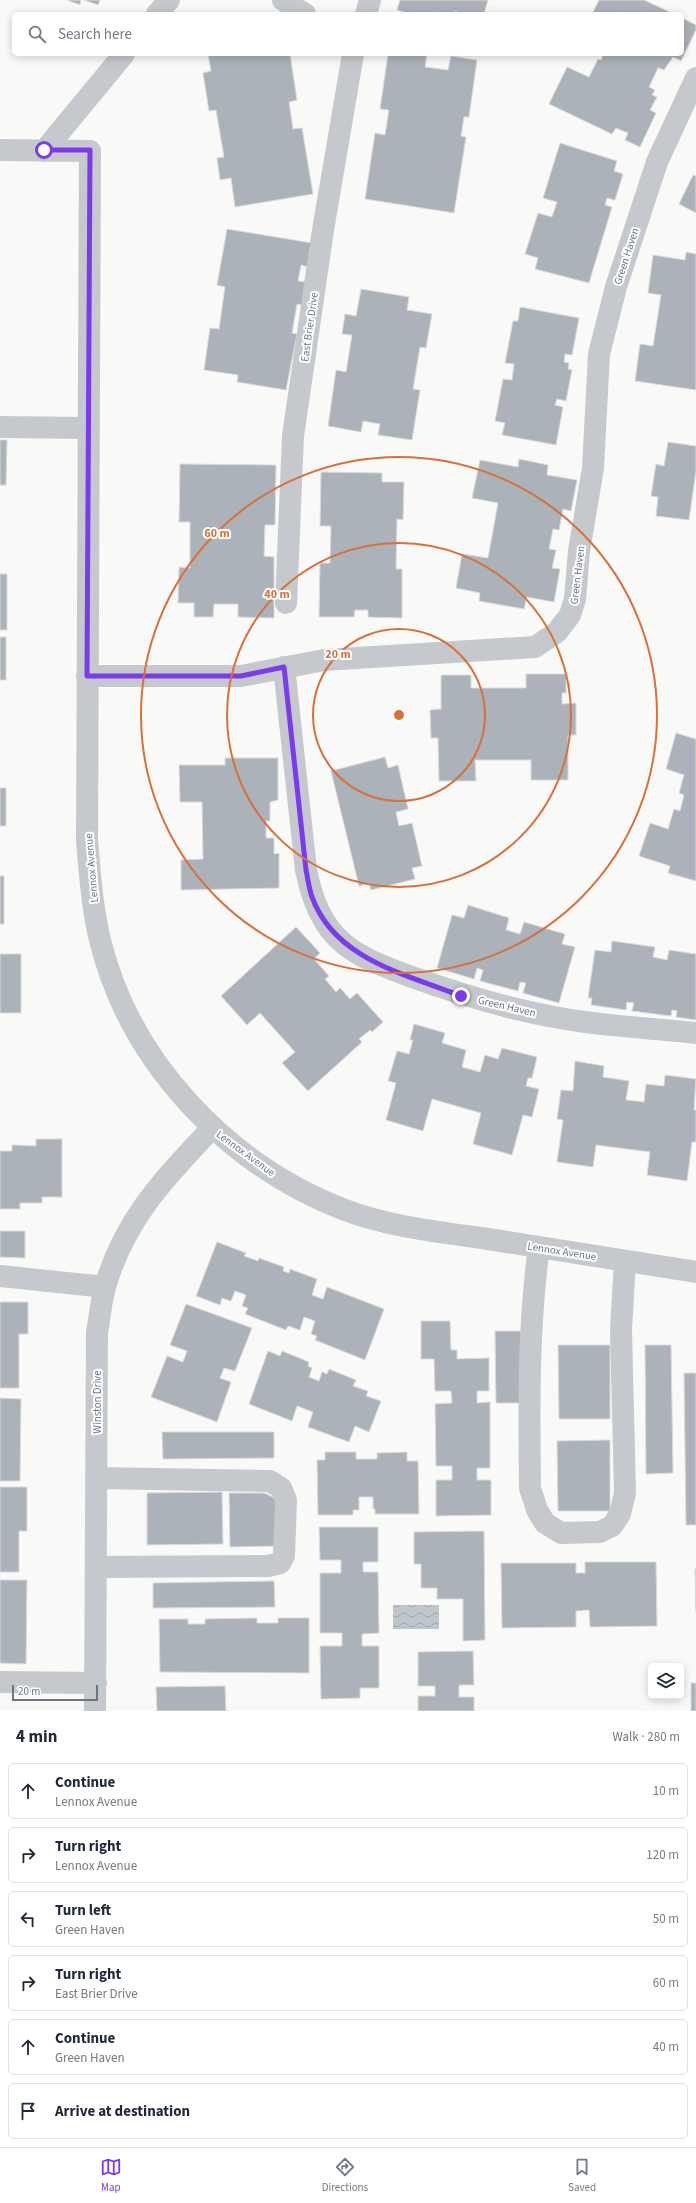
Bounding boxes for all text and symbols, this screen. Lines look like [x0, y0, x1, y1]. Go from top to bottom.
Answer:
search box [12, 12, 684, 56]
icon: search [26, 23, 48, 45]
text: Search here [58, 24, 132, 45]
route start [35, 141, 53, 159]
street label: Green Haven [610, 226, 643, 286]
street label: East Brier Drive [297, 291, 322, 363]
text: 60 m [204, 525, 230, 542]
street label: Green Haven [566, 545, 589, 605]
text: 40 m [264, 586, 290, 603]
text: 20 m [325, 646, 351, 663]
centre of rings [392, 708, 406, 722]
street label: Lennox Avenue [81, 832, 102, 903]
route end [452, 987, 470, 1005]
street label: Green Haven [476, 993, 537, 1020]
street label: Lennox Avenue [213, 1127, 279, 1180]
street label: Lennox Avenue [526, 1239, 598, 1264]
street label: Winston Drive [90, 1370, 105, 1434]
map controls [648, 1663, 684, 1699]
button: layers [648, 1663, 684, 1699]
scale bar [12, 1683, 98, 1702]
text: 20 m [18, 1684, 40, 1699]
text: 4 min [16, 1725, 57, 1749]
text: Walk · 280 m [612, 1728, 680, 1746]
text: Continue [55, 1772, 115, 1793]
icon: ahead [17, 1780, 39, 1802]
text: 10 m [653, 1782, 679, 1800]
text: Lennox Avenue [55, 1793, 137, 1811]
text: Turn right [55, 1836, 121, 1857]
icon: right [17, 1844, 39, 1866]
text: 120 m [646, 1846, 679, 1864]
text: Lennox Avenue [55, 1857, 137, 1875]
text: Turn left [55, 1900, 111, 1921]
icon: left [17, 1908, 39, 1930]
text: 50 m [653, 1910, 679, 1928]
text: Green Haven [55, 1921, 125, 1939]
text: Turn right [55, 1964, 121, 1985]
icon: right [17, 1972, 39, 1994]
text: 60 m [653, 1974, 679, 1992]
text: East Brier Drive [55, 1985, 138, 2003]
text: Continue [55, 2028, 115, 2049]
icon: ahead [17, 2036, 39, 2058]
text: 40 m [653, 2038, 679, 2056]
text: Green Haven [55, 2049, 125, 2067]
icon: arrive [17, 2100, 39, 2122]
text: Arrive at destination [55, 2101, 190, 2122]
tab: Map [100, 2156, 122, 2195]
tab: Directions [322, 2156, 368, 2195]
tab: Saved [568, 2156, 596, 2195]

